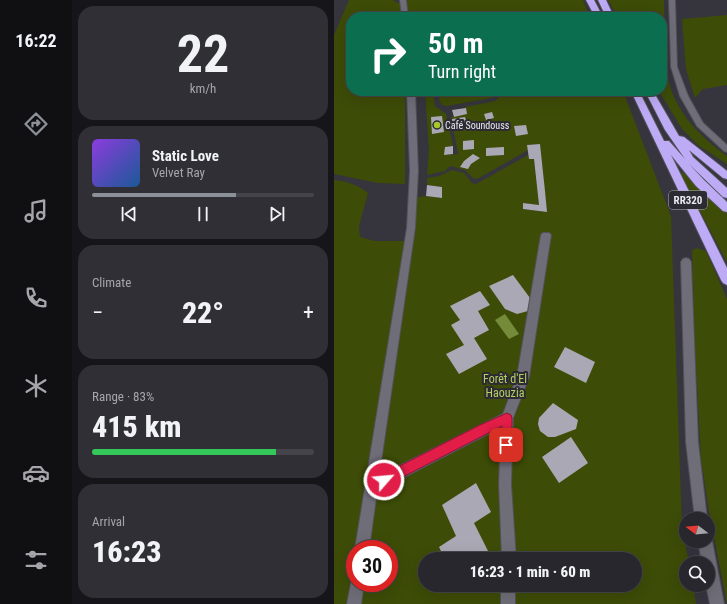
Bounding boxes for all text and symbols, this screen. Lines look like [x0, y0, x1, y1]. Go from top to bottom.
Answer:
text: 22 [177, 24, 229, 85]
text: 50 m [428, 27, 484, 60]
icon: right [362, 28, 414, 80]
text: 16:22 [15, 30, 57, 51]
text: Turn right [428, 61, 496, 82]
text: km/h [190, 81, 216, 96]
icon: directions [22, 110, 50, 138]
marker: Café Soundouss [432, 120, 442, 130]
place label: Café Soundouss [445, 120, 510, 131]
text: Static Love [152, 147, 219, 165]
text: Velvet Ray [152, 165, 205, 180]
road number: RR320 [669, 191, 707, 209]
icon: music [22, 197, 50, 225]
icon: previous [118, 203, 140, 225]
icon: pause [192, 203, 214, 225]
icon: next [266, 203, 288, 225]
text: Climate [92, 275, 131, 290]
icon: phone [22, 284, 50, 312]
text: 22° [182, 295, 224, 330]
text: − [92, 300, 103, 325]
text: + [303, 300, 314, 325]
icon: climate [22, 372, 50, 400]
park label: Forêt d'El Haouzia [483, 372, 527, 400]
text: Range · 83% [92, 389, 154, 404]
text: 415 km [92, 409, 181, 444]
pin [489, 428, 523, 462]
icon: arrive [495, 434, 517, 456]
icon: car [22, 459, 50, 487]
position arrow [363, 459, 405, 501]
north arrow [679, 512, 715, 548]
map controls [679, 512, 715, 592]
text: Arrival [92, 514, 125, 529]
text: 16:23 [92, 534, 161, 569]
speed limit sign: 30 [346, 540, 398, 592]
icon: filters [22, 546, 50, 574]
button: search [679, 556, 715, 592]
text: 16:23 · 1 min · 60 m [470, 563, 590, 581]

